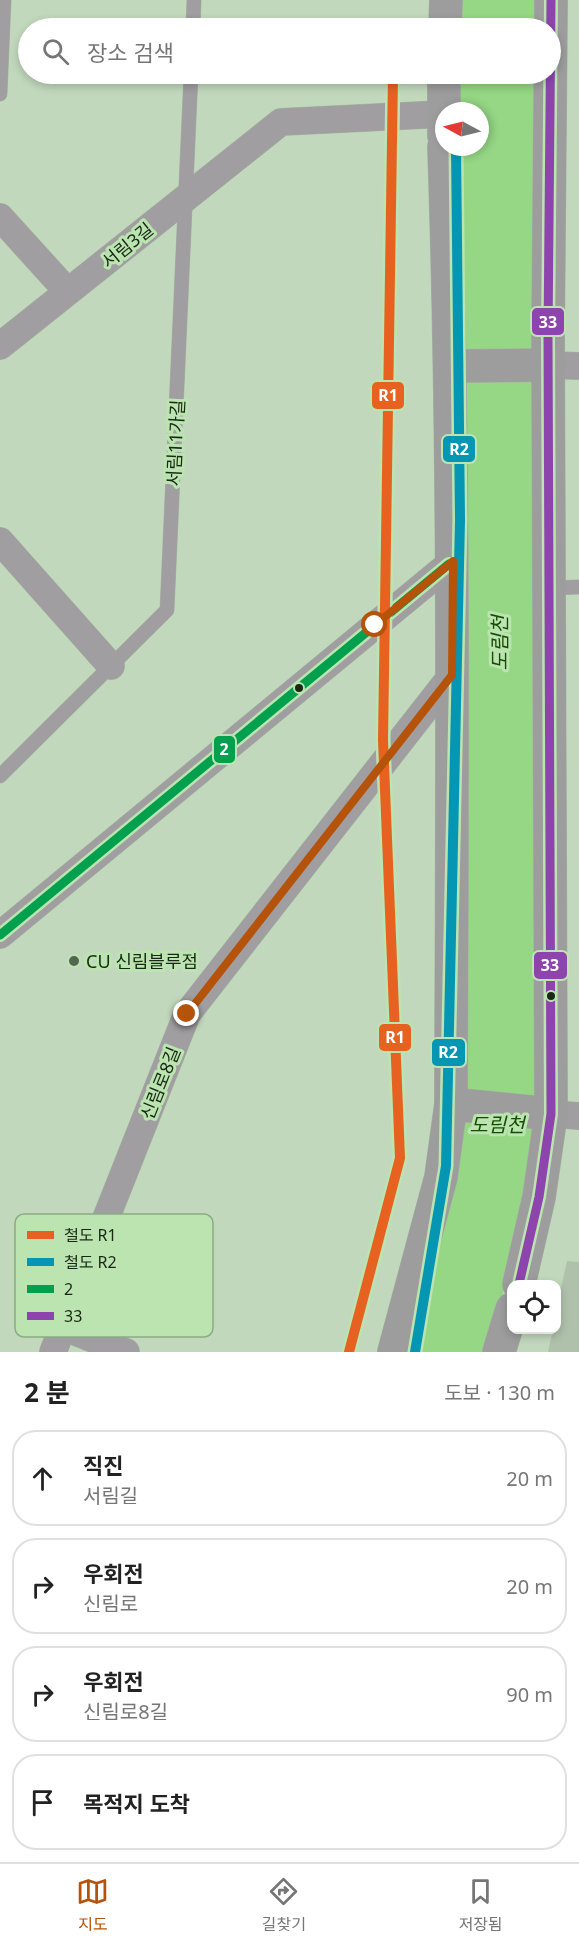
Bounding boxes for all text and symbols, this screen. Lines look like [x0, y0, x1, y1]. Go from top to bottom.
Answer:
search box [18, 18, 561, 84]
icon: search [39, 35, 72, 68]
text: 장소 검색 [87, 37, 174, 67]
north arrow [435, 102, 489, 156]
street label: 서림3길 [96, 217, 158, 273]
line badge: 33 [531, 307, 565, 336]
text: 33 [539, 311, 557, 333]
line badge: R1 [371, 381, 405, 410]
text: R1 [378, 384, 398, 406]
street label: 서림11가길 [161, 399, 189, 487]
line badge: R2 [442, 435, 476, 463]
text: R2 [449, 438, 469, 460]
route start [361, 611, 387, 637]
water label: 도림천 [486, 613, 513, 671]
unlabelled marker [293, 682, 305, 694]
line badge: 2 [213, 735, 236, 764]
text: 2 [219, 738, 229, 760]
place label: CU 신림블루점 [86, 949, 198, 973]
line badge: 33 [533, 951, 568, 980]
marker: CU 신림블루점 [67, 954, 81, 968]
text: 33 [541, 954, 559, 976]
unlabelled marker [545, 990, 557, 1002]
route end [173, 1000, 199, 1026]
line badge: R1 [378, 1023, 412, 1052]
text: R1 [385, 1026, 405, 1048]
line badge: R2 [431, 1038, 466, 1067]
text: R2 [438, 1041, 458, 1063]
street label: 신림로8길 [135, 1043, 185, 1123]
water label: 도림천 [469, 1111, 527, 1138]
legend [15, 1214, 213, 1337]
text: 철도 R1 [64, 1224, 117, 1246]
text: 철도 R2 [64, 1251, 117, 1273]
text: 2 [64, 1278, 73, 1300]
map controls [507, 1280, 561, 1334]
button: locate [507, 1280, 561, 1334]
text: 33 [64, 1305, 82, 1327]
text: 2 분 [24, 1374, 70, 1410]
text: 도보 · 130 m [444, 1379, 555, 1406]
text: 직진 [83, 1450, 123, 1480]
icon: ahead [26, 1462, 59, 1495]
text: 20 m [506, 1465, 553, 1492]
text: 서림길 [83, 1482, 138, 1509]
text: 우회전 [83, 1558, 144, 1588]
icon: right [26, 1570, 59, 1603]
text: 20 m [506, 1573, 553, 1600]
text: 신림로 [83, 1590, 138, 1617]
text: 우회전 [83, 1666, 144, 1696]
icon: right [26, 1678, 59, 1711]
text: 90 m [506, 1681, 553, 1708]
text: 신림로8길 [83, 1698, 168, 1725]
icon: arrive [26, 1786, 59, 1819]
text: 목적지 도착 [83, 1788, 190, 1818]
tab: 지도 [76, 1875, 109, 1935]
tab: 길찾기 [262, 1875, 306, 1935]
tab: 저장됨 [459, 1875, 503, 1935]

